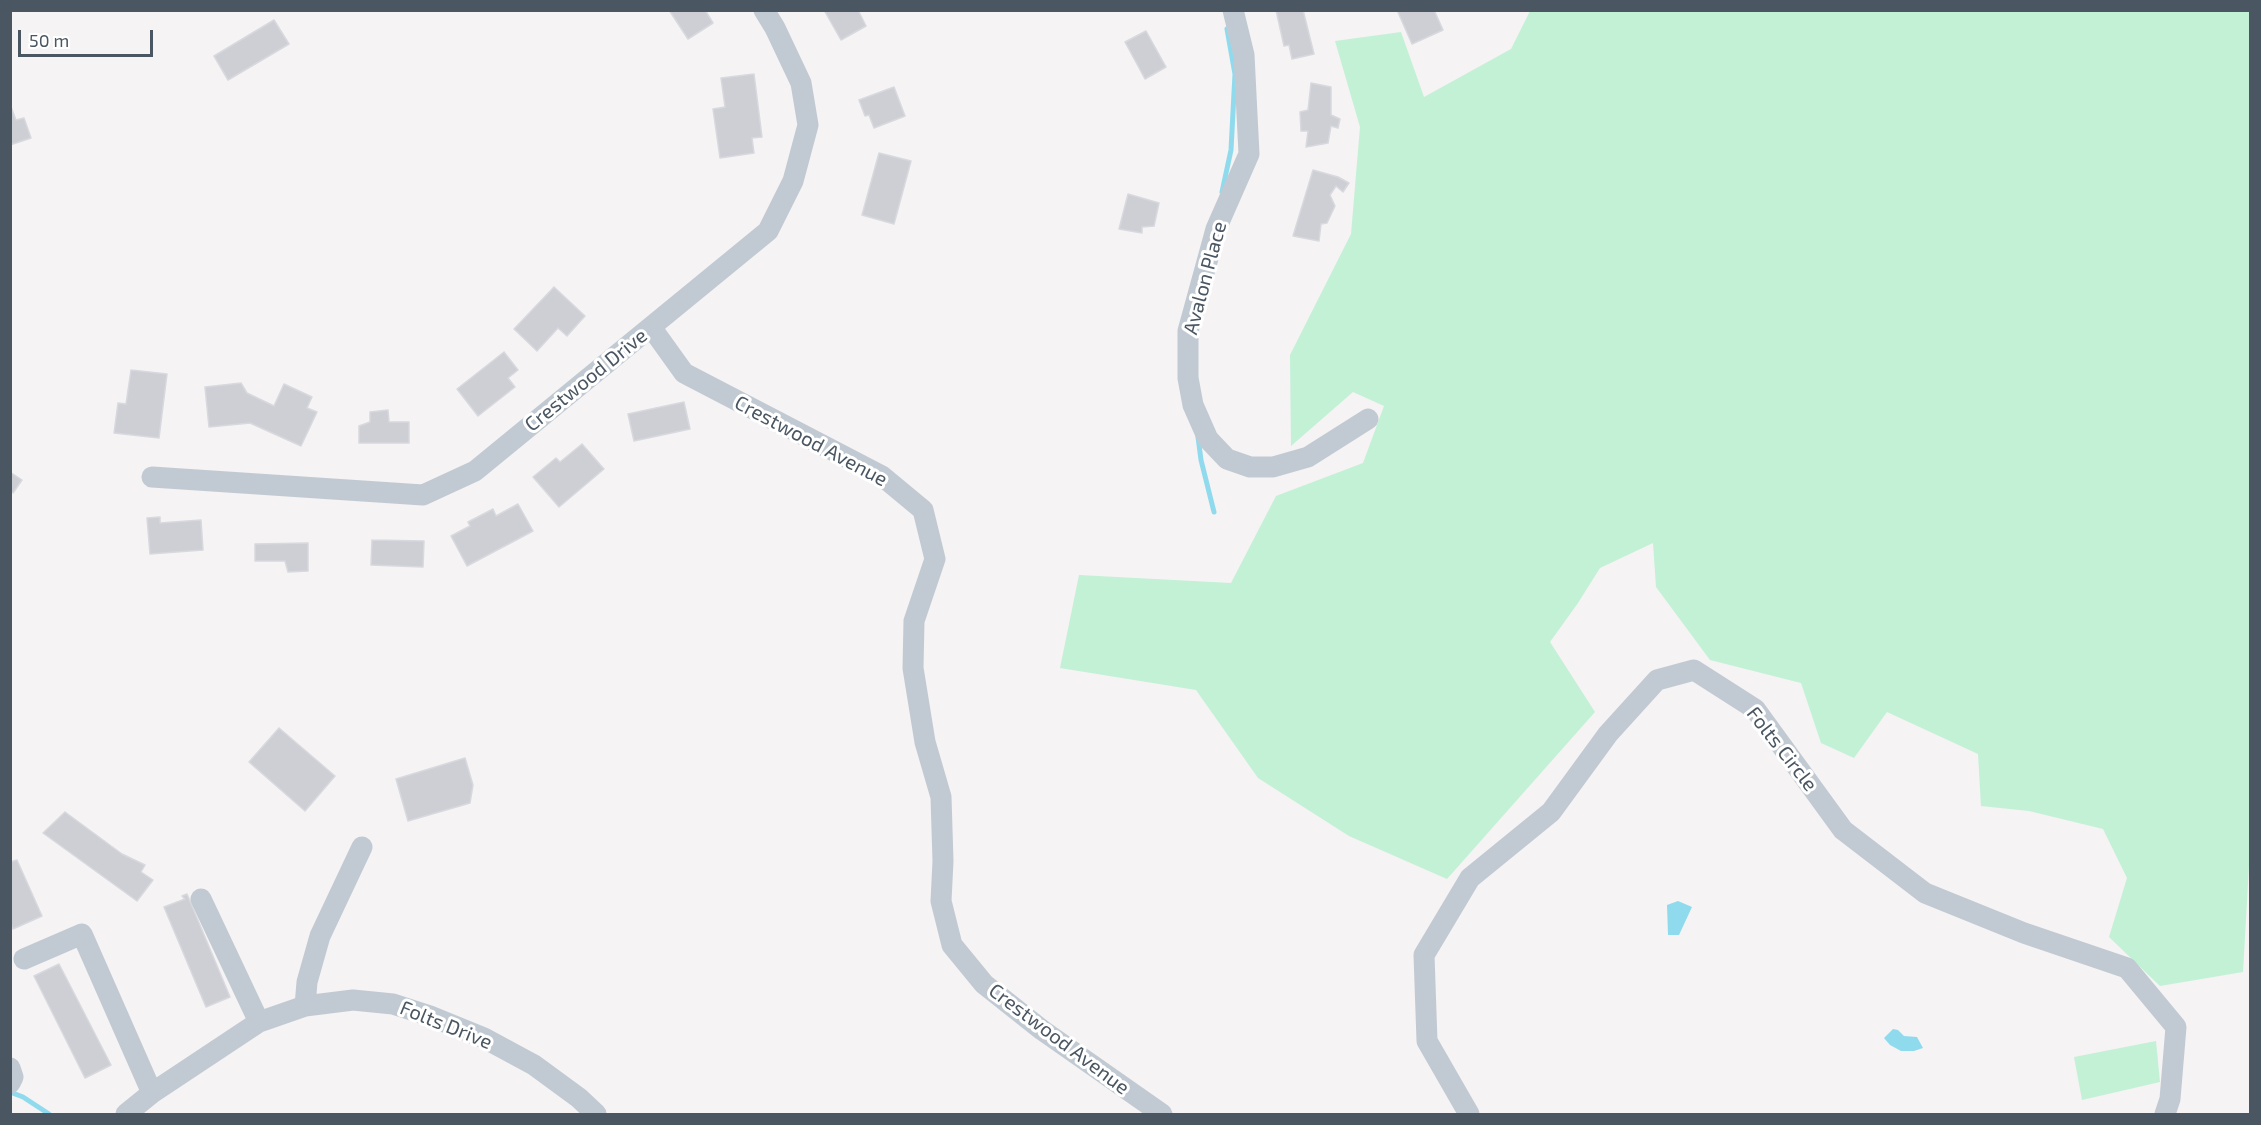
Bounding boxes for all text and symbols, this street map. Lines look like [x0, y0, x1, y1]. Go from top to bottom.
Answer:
scale bar [21, 18, 156, 56]
text: 50 m [29, 29, 69, 51]
street label: Avalon Place [1178, 219, 1232, 337]
street label: Crestwood Drive [520, 323, 652, 437]
street label: Crestwood Avenue [730, 391, 892, 491]
street label: Folts Circle [1742, 702, 1822, 796]
street label: Crestwood Avenue [984, 978, 1134, 1100]
street label: Folts Drive [396, 996, 496, 1054]

